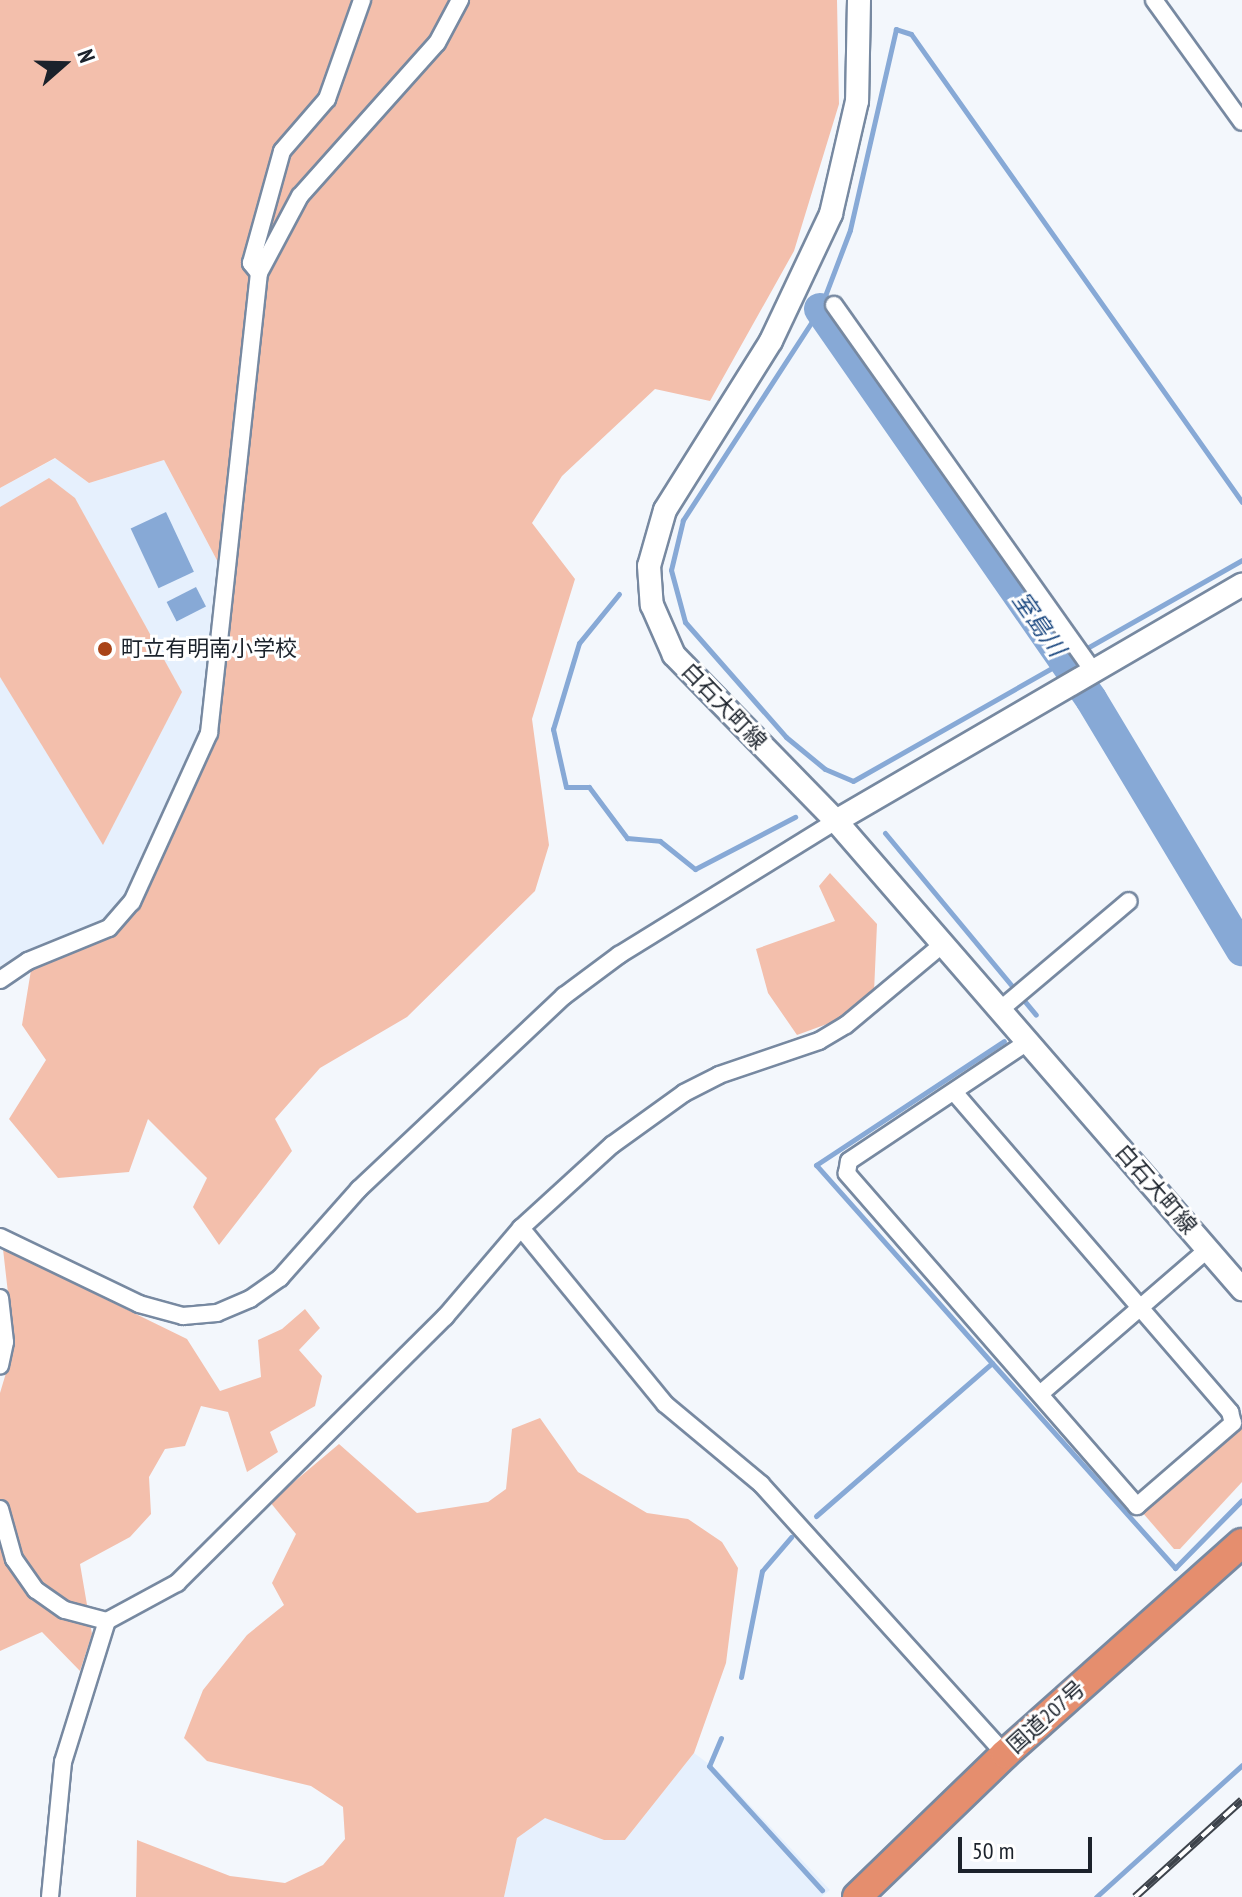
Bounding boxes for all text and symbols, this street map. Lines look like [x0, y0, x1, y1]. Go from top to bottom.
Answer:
north arrow [24, 24, 104, 104]
text: N [71, 45, 102, 66]
water label: 室島川 [1007, 586, 1071, 662]
place label: 町立有明南小学校 [121, 636, 297, 662]
marker: 町立有明南小学校 [96, 640, 114, 658]
street label: 白石大町線 [676, 657, 772, 755]
street label: 白石大町線 [1110, 1139, 1202, 1239]
street label: 国道207号 [1002, 1675, 1090, 1759]
scale bar [962, 1821, 1096, 1871]
text: 50 m [972, 1835, 1014, 1866]

